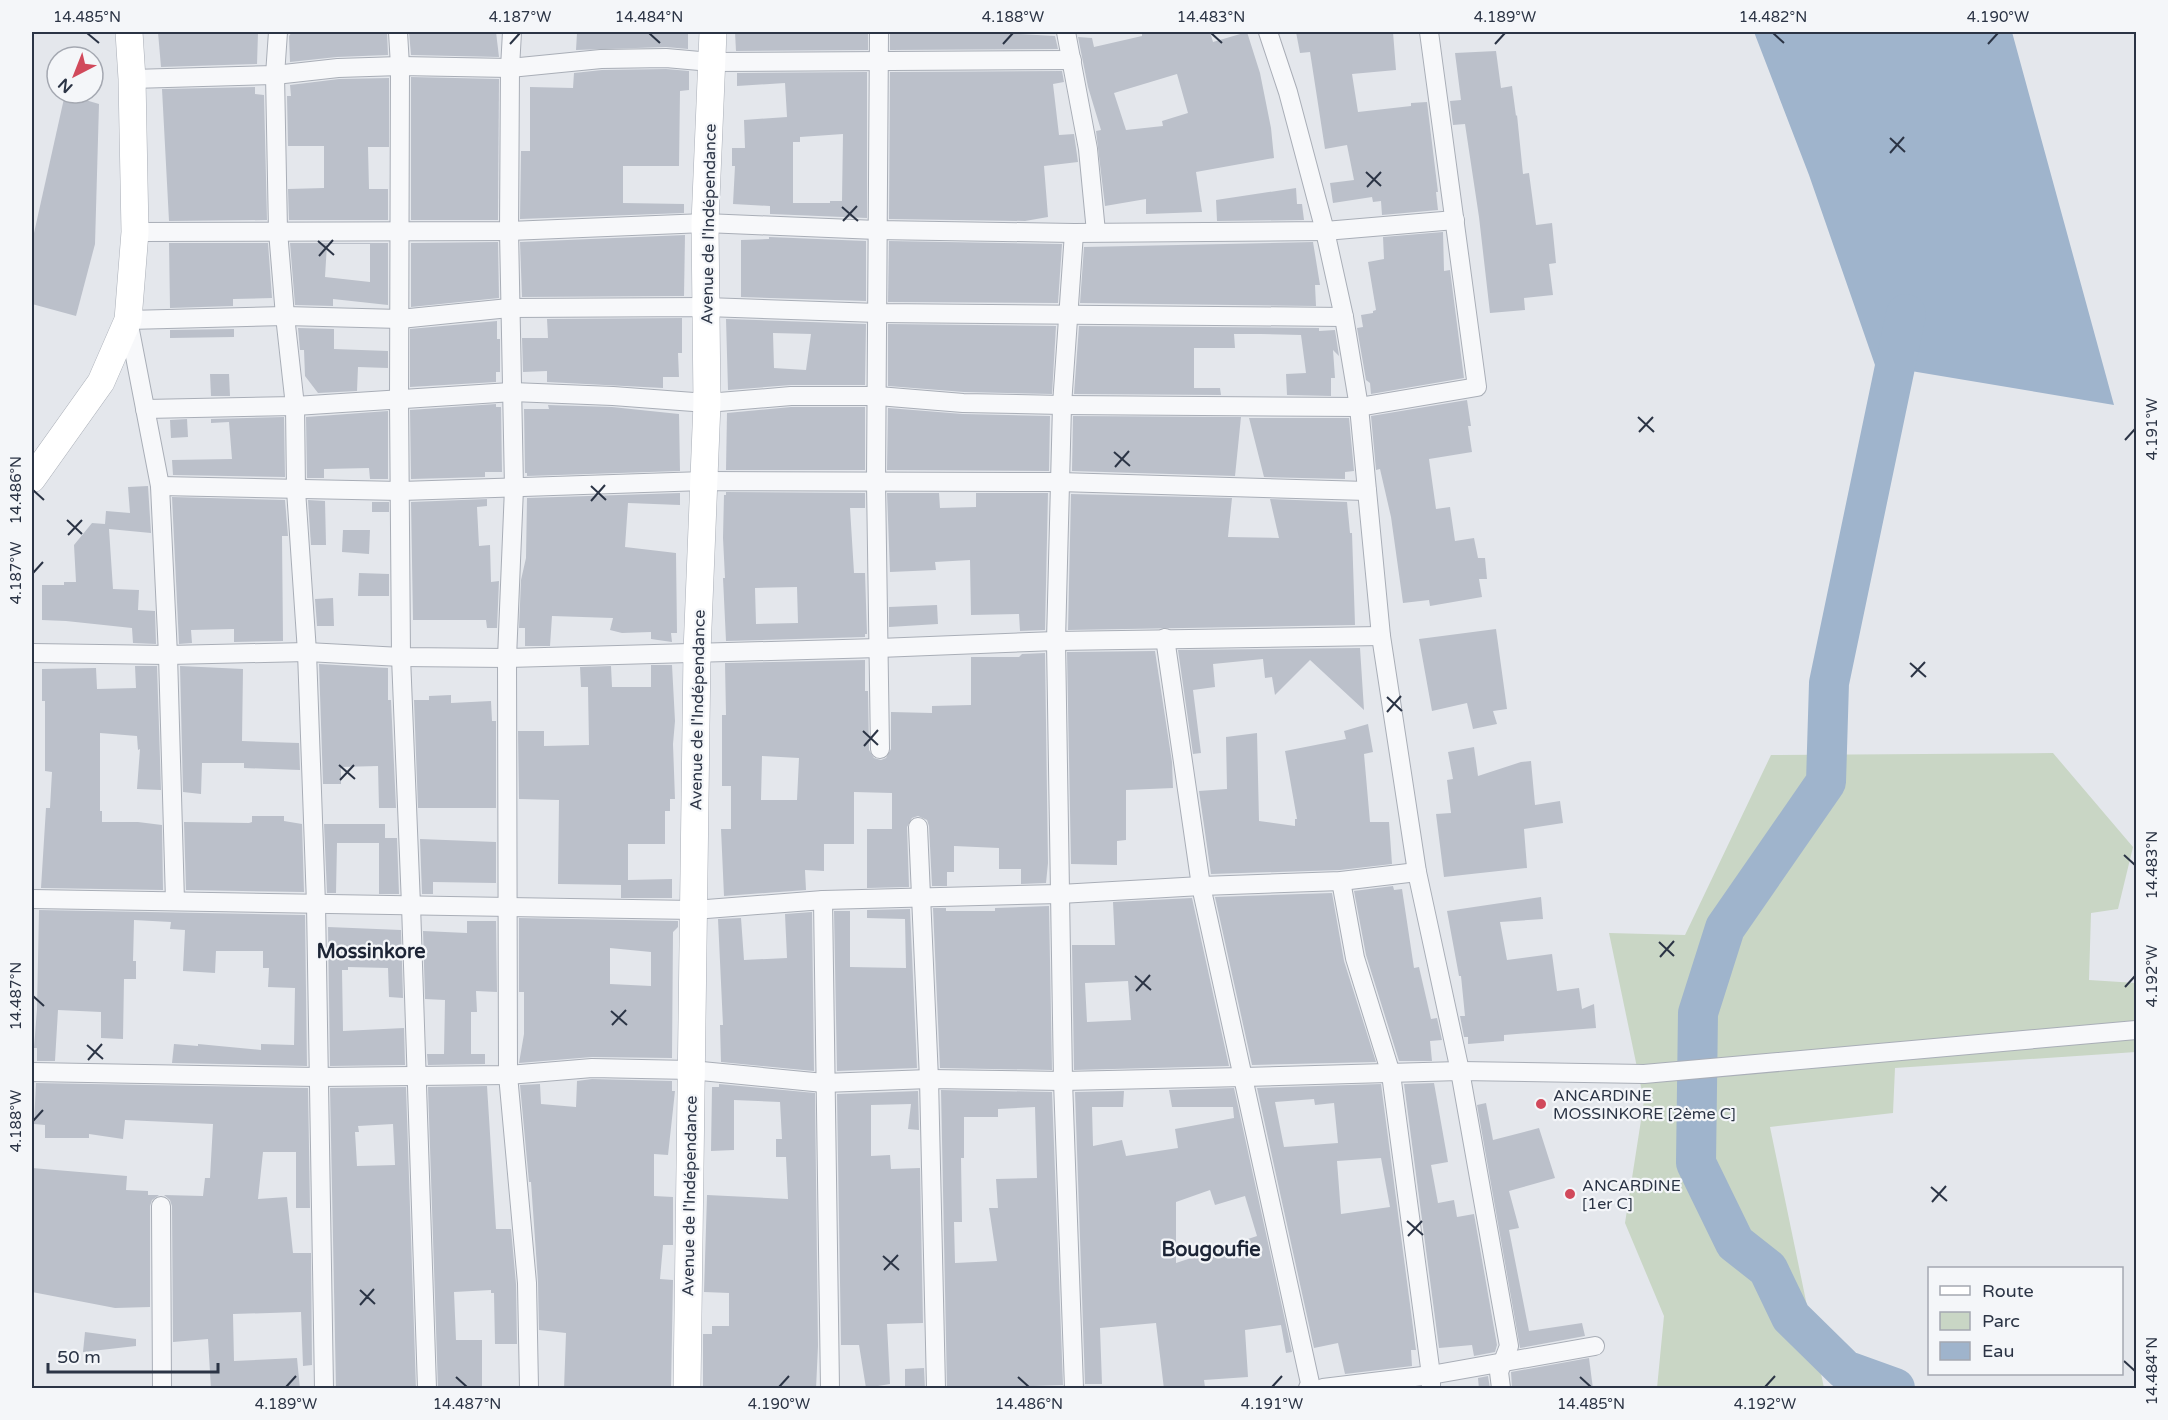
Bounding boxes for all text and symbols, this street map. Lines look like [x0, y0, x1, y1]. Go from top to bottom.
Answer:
text: 14.485°N [53, 8, 121, 26]
text: 4.187°W [489, 8, 551, 26]
text: 14.484°N [615, 8, 683, 26]
text: 4.188°W [982, 8, 1044, 26]
text: 14.483°N [1177, 8, 1245, 26]
text: 4.189°W [1474, 8, 1536, 26]
text: 14.482°N [1739, 8, 1807, 26]
text: 4.190°W [1967, 8, 2029, 26]
north arrow [45, 45, 105, 105]
text: N [54, 74, 77, 97]
street label: Avenue de l'Indépendance [697, 123, 721, 325]
text: 4.191°W [2143, 398, 2161, 460]
text: 14.486°N [7, 456, 25, 524]
text: 4.187°W [7, 542, 25, 604]
street label: Avenue de l'Indépendance [686, 609, 710, 811]
text: 14.483°N [2143, 831, 2161, 899]
district label: Mossinkore [316, 940, 426, 964]
text: 4.192°W [2143, 945, 2161, 1007]
text: 14.487°N [7, 962, 25, 1030]
place label: ANCARDINE MOSSINKORE [2ème C] [1553, 1086, 1736, 1124]
text: 4.188°W [7, 1090, 25, 1152]
street label: Avenue de l'Indépendance [678, 1095, 702, 1297]
marker: ANCARDINE MOSSINKORE [2ème C] [1534, 1097, 1548, 1111]
place label: ANCARDINE [1er C] [1582, 1176, 1681, 1214]
marker: ANCARDINE [1er C] [1563, 1187, 1577, 1201]
district label: Bougoufie [1161, 1238, 1261, 1262]
legend [1928, 1267, 2123, 1375]
text: Route [1982, 1280, 2034, 1302]
text: Parc [1982, 1310, 2020, 1332]
scale bar [48, 1336, 218, 1374]
text: 14.484°N [2143, 1337, 2161, 1405]
text: Eau [1982, 1340, 2014, 1362]
text: 50 m [57, 1346, 101, 1368]
text: 4.189°W [255, 1395, 317, 1413]
text: 14.487°N [433, 1395, 501, 1413]
text: 4.190°W [748, 1395, 810, 1413]
text: 14.486°N [995, 1395, 1063, 1413]
text: 4.191°W [1241, 1395, 1303, 1413]
text: 14.485°N [1557, 1395, 1625, 1413]
text: 4.192°W [1734, 1395, 1796, 1413]

